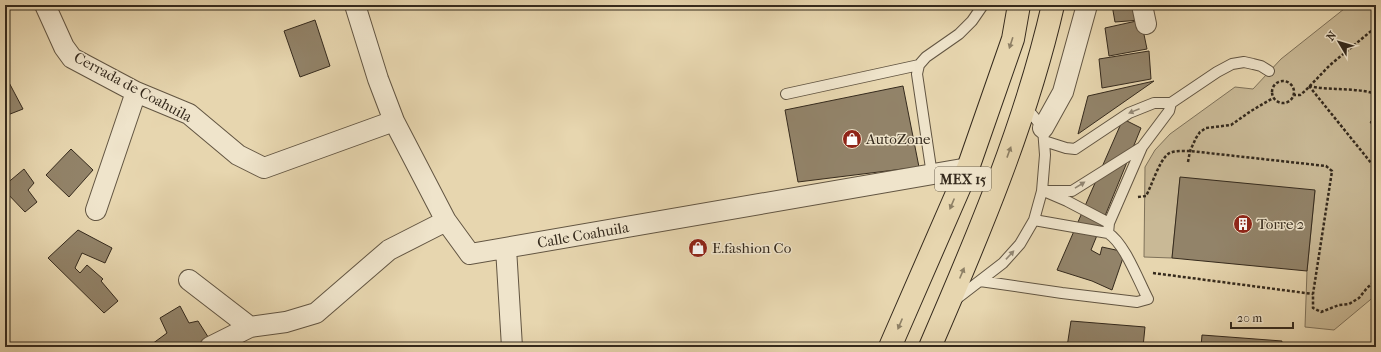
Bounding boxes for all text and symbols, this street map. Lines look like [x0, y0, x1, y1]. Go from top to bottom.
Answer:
north arrow [1319, 22, 1359, 62]
text: N [1324, 28, 1340, 43]
one-way arrow [1008, 37, 1014, 49]
street label: Cerrada de Coahuila [71, 48, 196, 126]
one-way arrow [1128, 108, 1139, 114]
shop icon: AutoZone [841, 128, 863, 150]
place label: AutoZone [865, 130, 931, 148]
one-way arrow [1006, 145, 1012, 157]
road number: MEX 15 [935, 167, 991, 191]
one-way arrow [1074, 182, 1086, 189]
one-way arrow [949, 199, 955, 210]
building icon: Torre 2 [1232, 213, 1254, 235]
place label: Torre 2 [1257, 215, 1305, 233]
street label: Calle Coahuila [536, 218, 631, 252]
shop icon: E.fashion Co [687, 237, 709, 259]
place label: E.fashion Co [712, 239, 792, 257]
one-way arrow [1005, 250, 1015, 260]
one-way arrow [959, 267, 965, 278]
scale bar [1231, 304, 1293, 330]
text: 20 m [1237, 311, 1262, 325]
one-way arrow [897, 318, 903, 330]

